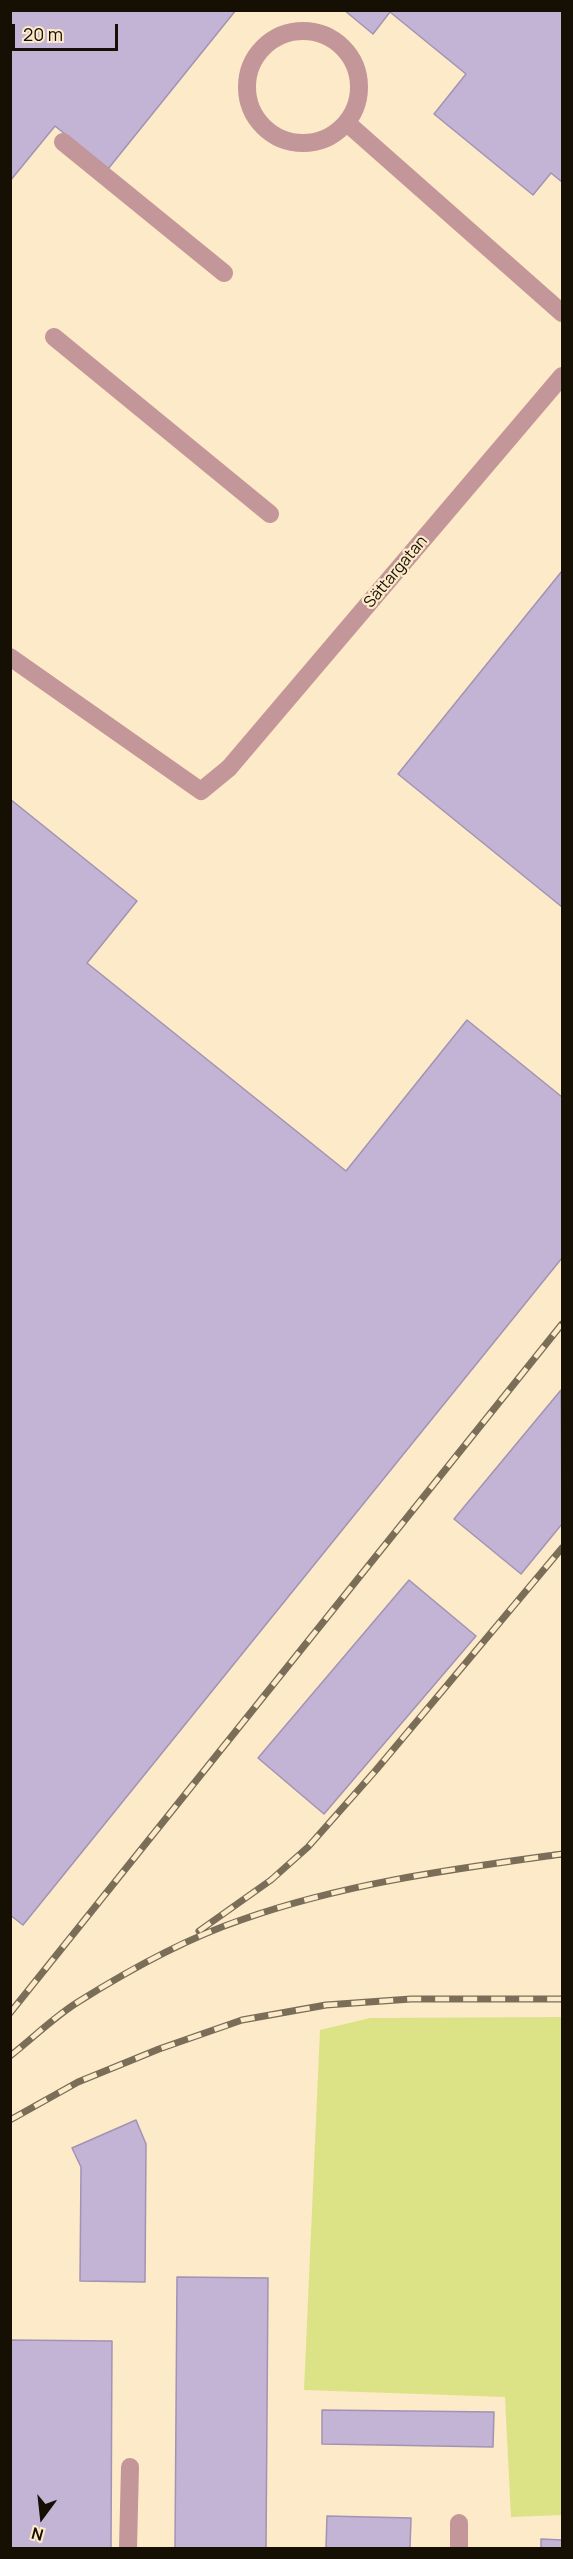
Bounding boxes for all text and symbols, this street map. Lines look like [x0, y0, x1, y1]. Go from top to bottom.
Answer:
scale bar [15, 12, 122, 50]
text: 20 m [23, 22, 63, 46]
street label: Sättargatan [360, 532, 432, 612]
north arrow [12, 2487, 72, 2547]
text: N [29, 2522, 46, 2547]

